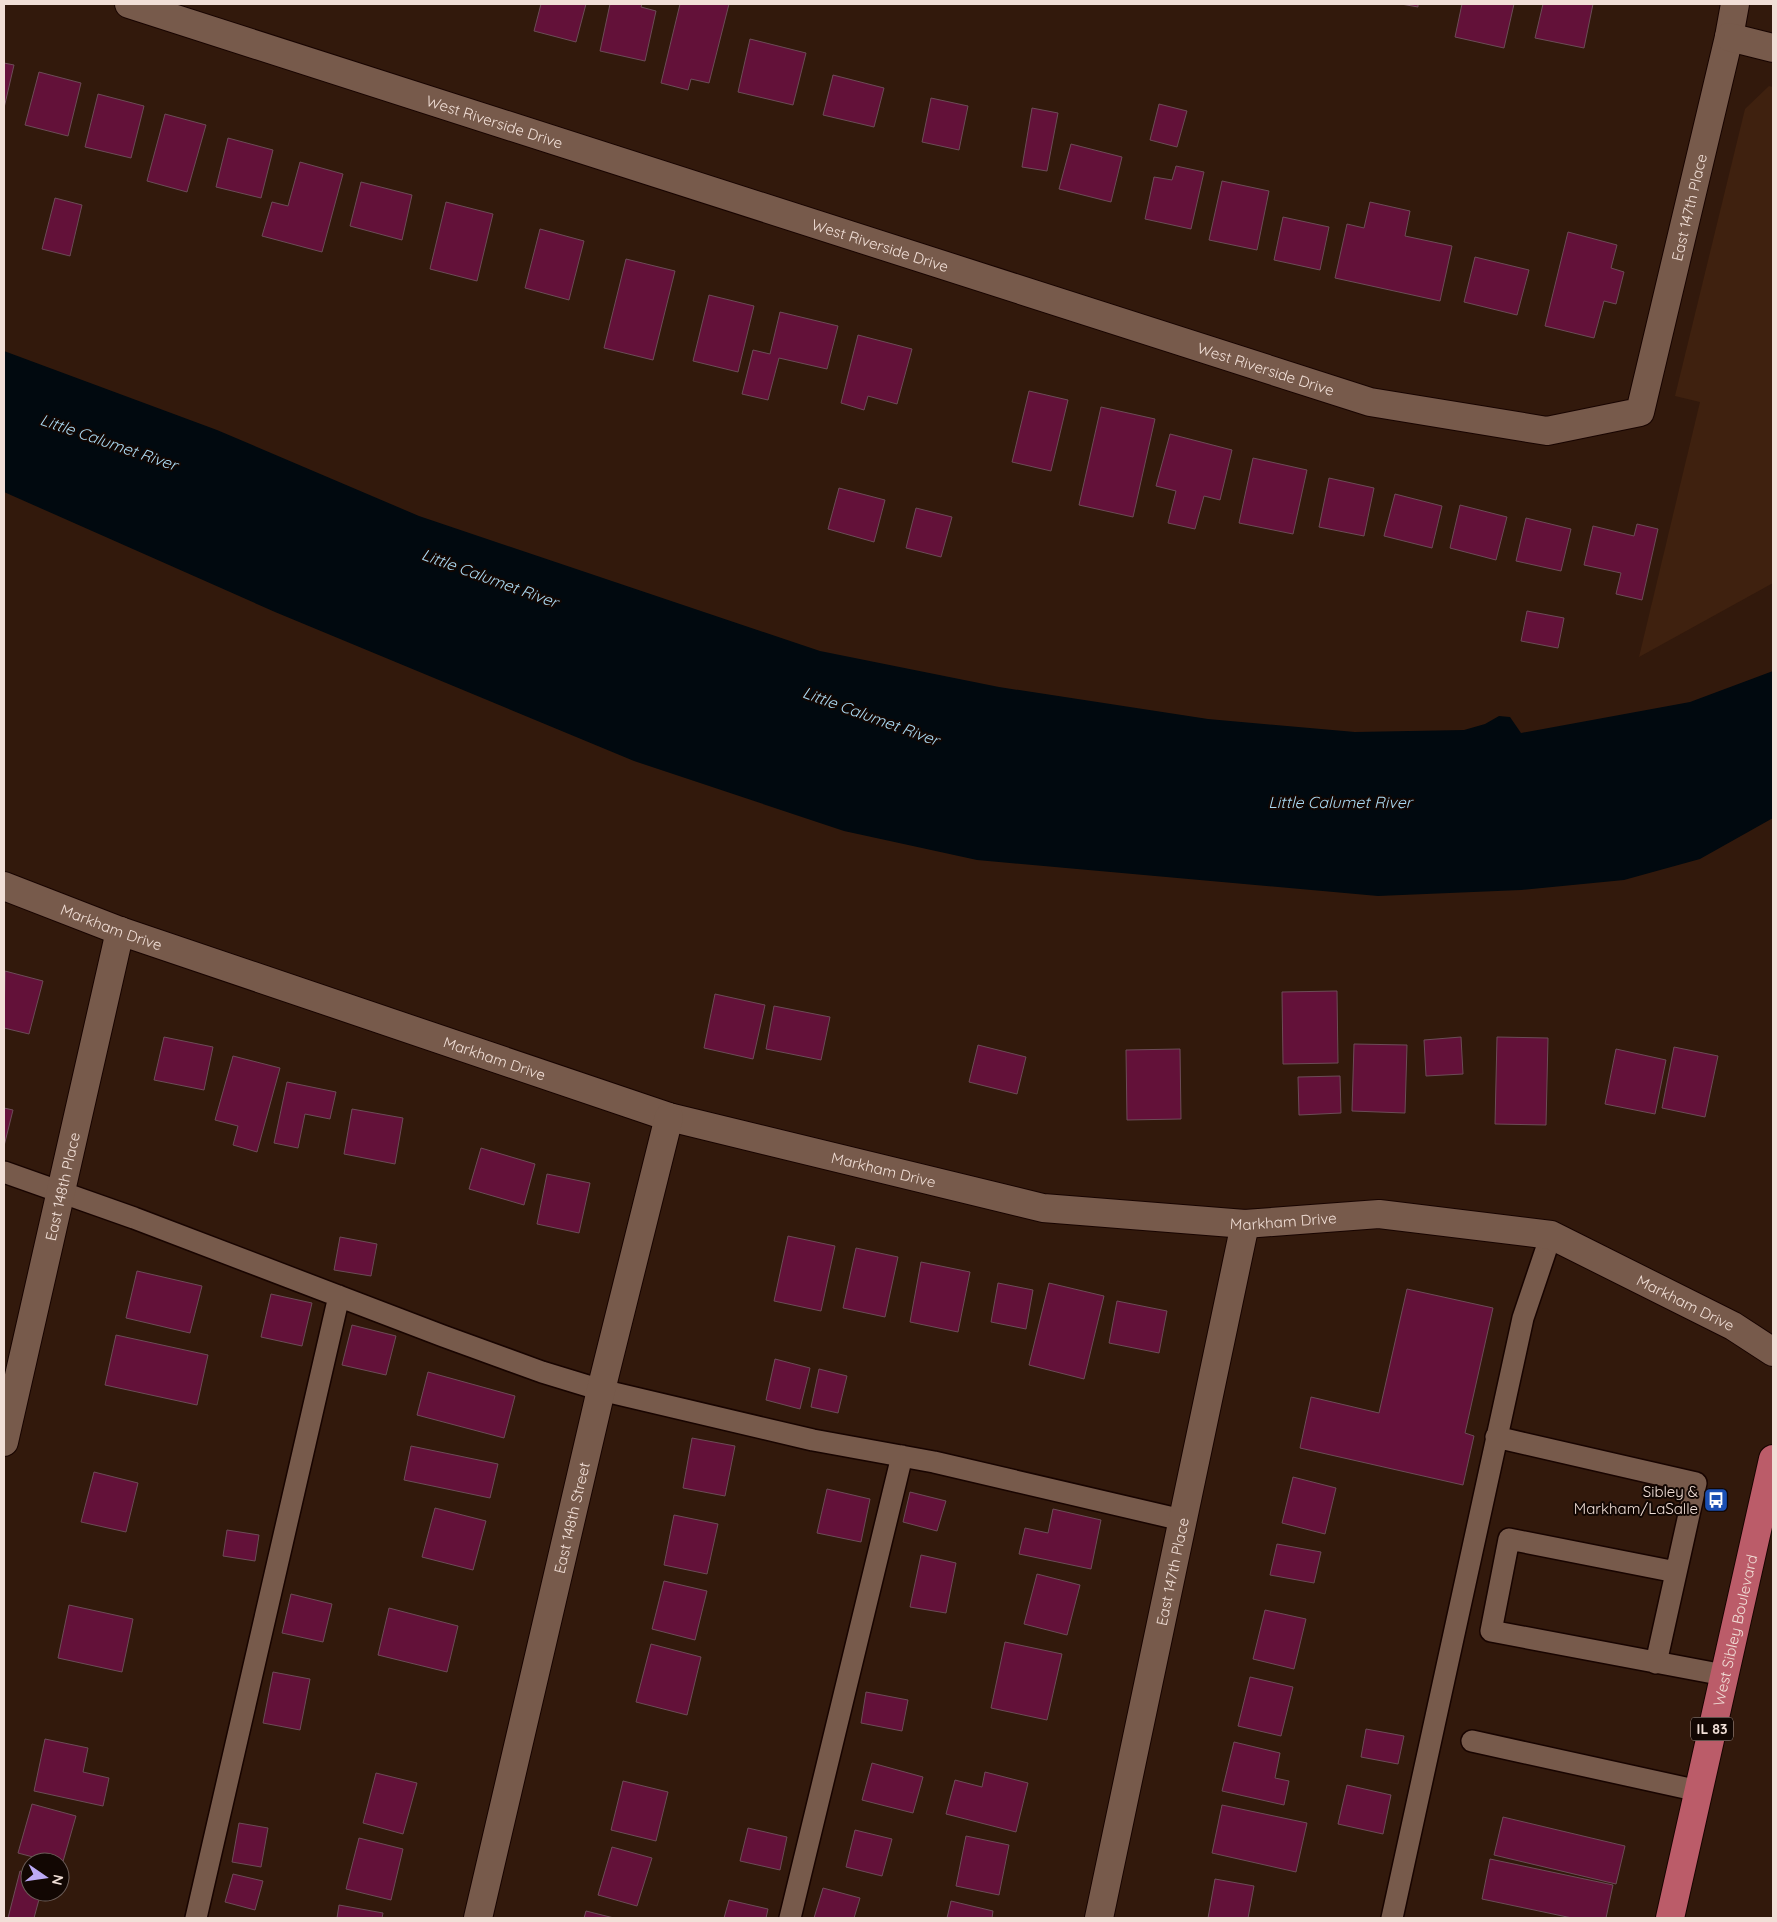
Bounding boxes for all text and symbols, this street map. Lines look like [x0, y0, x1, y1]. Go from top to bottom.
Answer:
street label: West Riverside Drive [424, 90, 565, 152]
street label: East 147th Place [1667, 152, 1711, 263]
street label: West Riverside Drive [810, 214, 951, 276]
street label: West Riverside Drive [1195, 338, 1337, 399]
water label: Little Calumet River [38, 409, 182, 475]
water label: Little Calumet River [419, 544, 563, 613]
water label: Little Calumet River [800, 682, 944, 751]
water label: Little Calumet River [1268, 792, 1414, 812]
street label: Markham Drive [58, 899, 165, 954]
street label: Markham Drive [441, 1032, 548, 1084]
street label: East 148th Place [40, 1130, 84, 1243]
street label: Markham Drive [830, 1147, 938, 1191]
street label: Markham Drive [1229, 1208, 1337, 1234]
street label: Markham Drive [1634, 1270, 1738, 1335]
street label: East 148th Street [549, 1460, 593, 1575]
place label: Sibley & Markham/LaSalle [1574, 1482, 1698, 1518]
bus stop icon: Sibley & Markham/LaSalle [1703, 1487, 1729, 1513]
street label: East 147th Place [1151, 1516, 1192, 1627]
street label: West Sibley Boulevard [1708, 1553, 1761, 1708]
road number: IL 83 [1691, 1718, 1733, 1740]
north arrow [20, 1852, 70, 1902]
text: N [48, 1873, 68, 1887]

